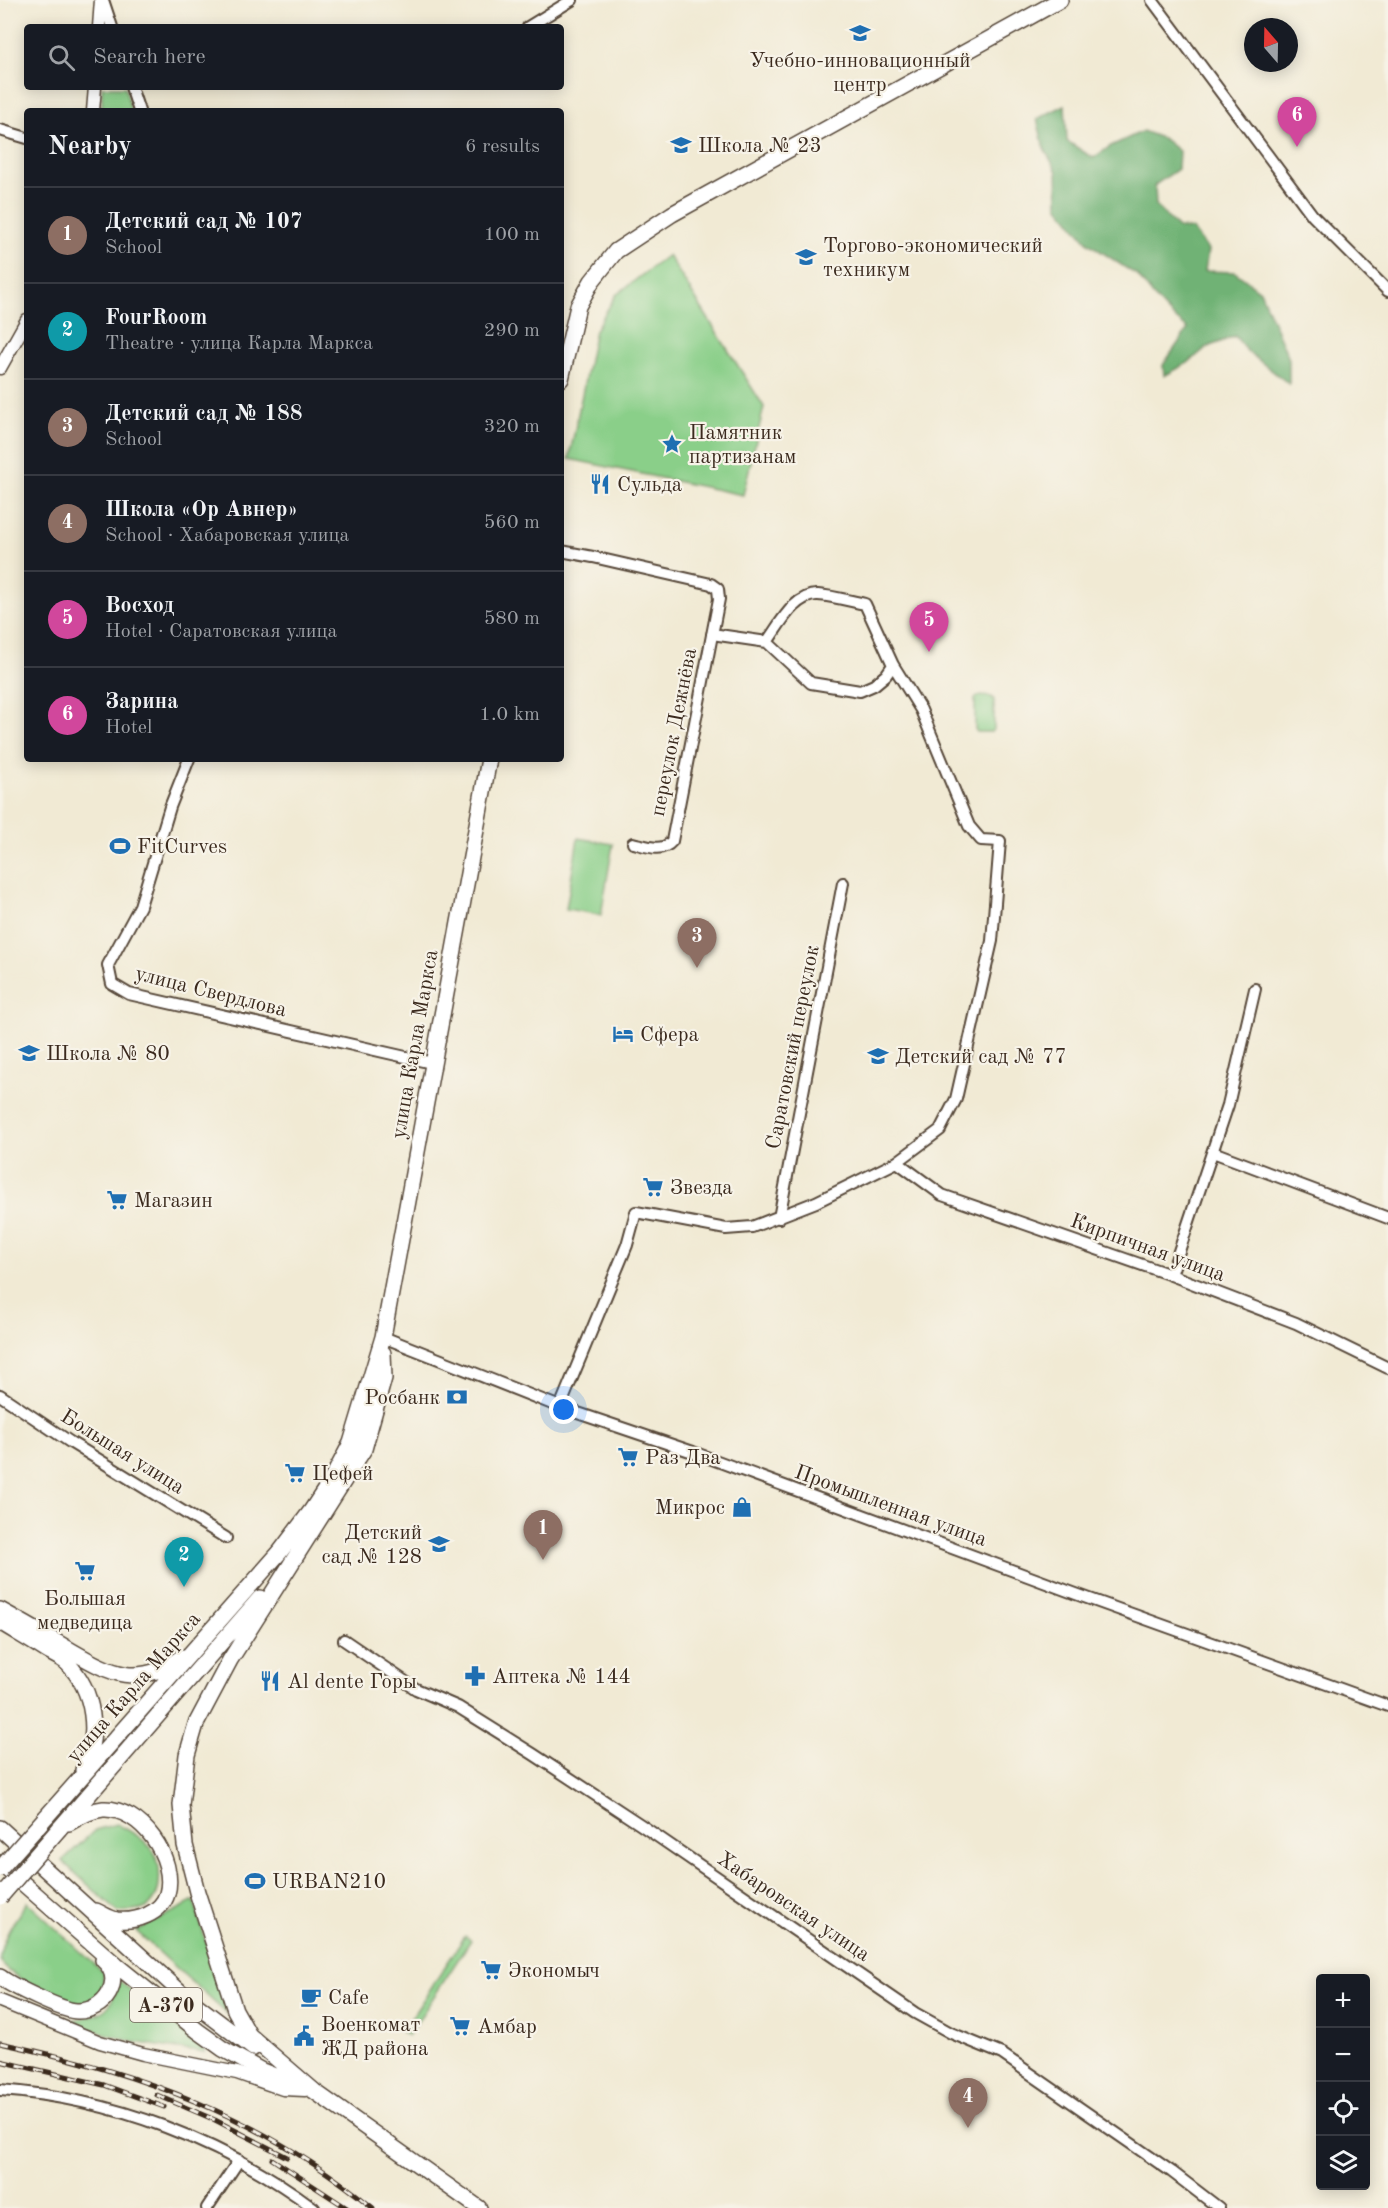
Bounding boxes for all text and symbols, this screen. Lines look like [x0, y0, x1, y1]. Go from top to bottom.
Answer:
north arrow [1244, 18, 1298, 72]
school or university icon: Учебно-инновационный центр [848, 21, 872, 45]
search box [24, 24, 564, 90]
icon: search [45, 41, 78, 74]
text: Search here [93, 46, 206, 68]
place label: Учебно-инновационный центр [749, 51, 971, 96]
pin: 6 [1278, 98, 1316, 147]
school or university icon: Школа № 23 [669, 133, 693, 157]
text: Nearby [48, 134, 132, 160]
place label: Школа № 23 [698, 136, 822, 157]
text: 6 results [465, 137, 540, 157]
text: Детский сад № 107 [105, 211, 302, 233]
text: 1 [62, 225, 73, 245]
text: 100 m [484, 225, 540, 245]
place label: Торгово-экономический техникум [823, 236, 1043, 281]
text: School [105, 238, 162, 258]
school or university icon: Торгово-экономический техникум [794, 245, 818, 269]
text: FourRoom [105, 307, 207, 329]
text: 2 [62, 321, 73, 341]
text: 290 m [484, 321, 540, 341]
text: Theatre · улица Карла Маркса [105, 334, 373, 354]
text: Детский сад № 188 [105, 403, 302, 425]
text: 3 [62, 417, 73, 437]
text: 320 m [484, 417, 540, 437]
place label: Памятник партизанам [689, 423, 796, 468]
text: School [105, 430, 162, 450]
place icon: Памятник партизанам [660, 432, 684, 456]
restaurant icon: Сульда [588, 472, 612, 496]
place label: Сульда [617, 475, 682, 496]
text: Школа «Ор Авнер» [105, 499, 298, 521]
text: 4 [62, 513, 73, 533]
text: 560 m [484, 513, 540, 533]
text: School · Хабаровская улица [105, 526, 349, 546]
text: Восход [105, 595, 174, 617]
pin: 5 [910, 602, 948, 652]
text: 5 [62, 609, 73, 629]
text: 580 m [484, 609, 540, 629]
text: Hotel · Саратовская улица [105, 622, 337, 642]
street label: переулок Дежнёва [648, 646, 701, 818]
text: Зарина [105, 691, 178, 713]
text: 6 [62, 705, 73, 725]
text: 1.0 km [479, 705, 540, 725]
text: Hotel [105, 718, 152, 738]
sports icon: FitCurves [108, 834, 132, 858]
place label: FitCurves [137, 837, 227, 858]
pin: 3 [678, 918, 716, 968]
street label: Саратовский переулок [763, 943, 824, 1151]
street label: улица Карла Маркса [388, 948, 442, 1141]
street label: улица Свердлова [133, 963, 289, 1021]
hotel icon: Сфера [611, 1022, 635, 1046]
place label: Сфера [640, 1025, 699, 1046]
school or university icon: Школа № 80 [17, 1041, 41, 1065]
place label: Школа № 80 [46, 1044, 170, 1065]
school or university icon: Детский сад № 77 [866, 1044, 890, 1068]
place label: Детский сад № 77 [895, 1047, 1067, 1068]
supermarket icon: Звезда [641, 1175, 665, 1199]
place label: Звезда [670, 1178, 733, 1199]
supermarket icon: Магазин [105, 1188, 129, 1212]
place label: Магазин [134, 1191, 213, 1212]
street label: Кирпичная улица [1067, 1211, 1228, 1286]
bank icon: Росбанк [445, 1385, 469, 1409]
place label: Росбанк [364, 1388, 440, 1409]
your location [549, 1395, 578, 1424]
street label: Большая улица [57, 1406, 188, 1499]
supermarket icon: Раз Два [616, 1445, 640, 1469]
place label: Раз Два [645, 1448, 721, 1469]
supermarket icon: Цефей [283, 1461, 307, 1485]
street label: Промышленная улица [792, 1462, 989, 1551]
place label: Цефей [312, 1464, 373, 1485]
shop icon: Микрос [730, 1495, 754, 1519]
place label: Микрос [655, 1498, 725, 1519]
pin: 1 [524, 1510, 562, 1560]
place label: Детский сад № 128 [321, 1523, 422, 1568]
school or university icon: Детский сад № 128 [427, 1532, 451, 1556]
pin: 2 [164, 1538, 204, 1587]
supermarket icon: Большая медведица [73, 1559, 97, 1583]
place label: Большая медведица [37, 1589, 133, 1634]
street label: улица Карла Маркса [63, 1609, 205, 1767]
pharmacy icon: Аптека № 144 [463, 1664, 487, 1688]
place label: Аптека № 144 [492, 1667, 631, 1688]
restaurant icon: Al dente Горы [258, 1669, 282, 1693]
place label: Al dente Горы [287, 1672, 417, 1693]
street label: Хабаровская улица [713, 1849, 873, 1966]
sports icon: URBAN210 [243, 1869, 267, 1893]
place label: URBAN210 [272, 1872, 386, 1893]
supermarket icon: Экономыч [479, 1958, 503, 1982]
place label: Экономыч [508, 1961, 600, 1982]
map controls [1316, 1974, 1370, 2190]
button: + [1316, 1974, 1370, 2028]
cafe icon: Cafe [299, 1985, 323, 2009]
road number: А-370 [130, 1988, 202, 2022]
place label: Cafe [328, 1988, 369, 2009]
supermarket icon: Амбар [448, 2014, 472, 2038]
place label: Военкомат ЖД района [321, 2015, 428, 2060]
place label: Амбар [477, 2017, 537, 2038]
public building icon: Военкомат ЖД района [292, 2024, 316, 2048]
button: − [1316, 2028, 1370, 2082]
pin: 4 [948, 2078, 988, 2128]
button: locate [1316, 2082, 1370, 2136]
button: layers [1316, 2136, 1370, 2190]

